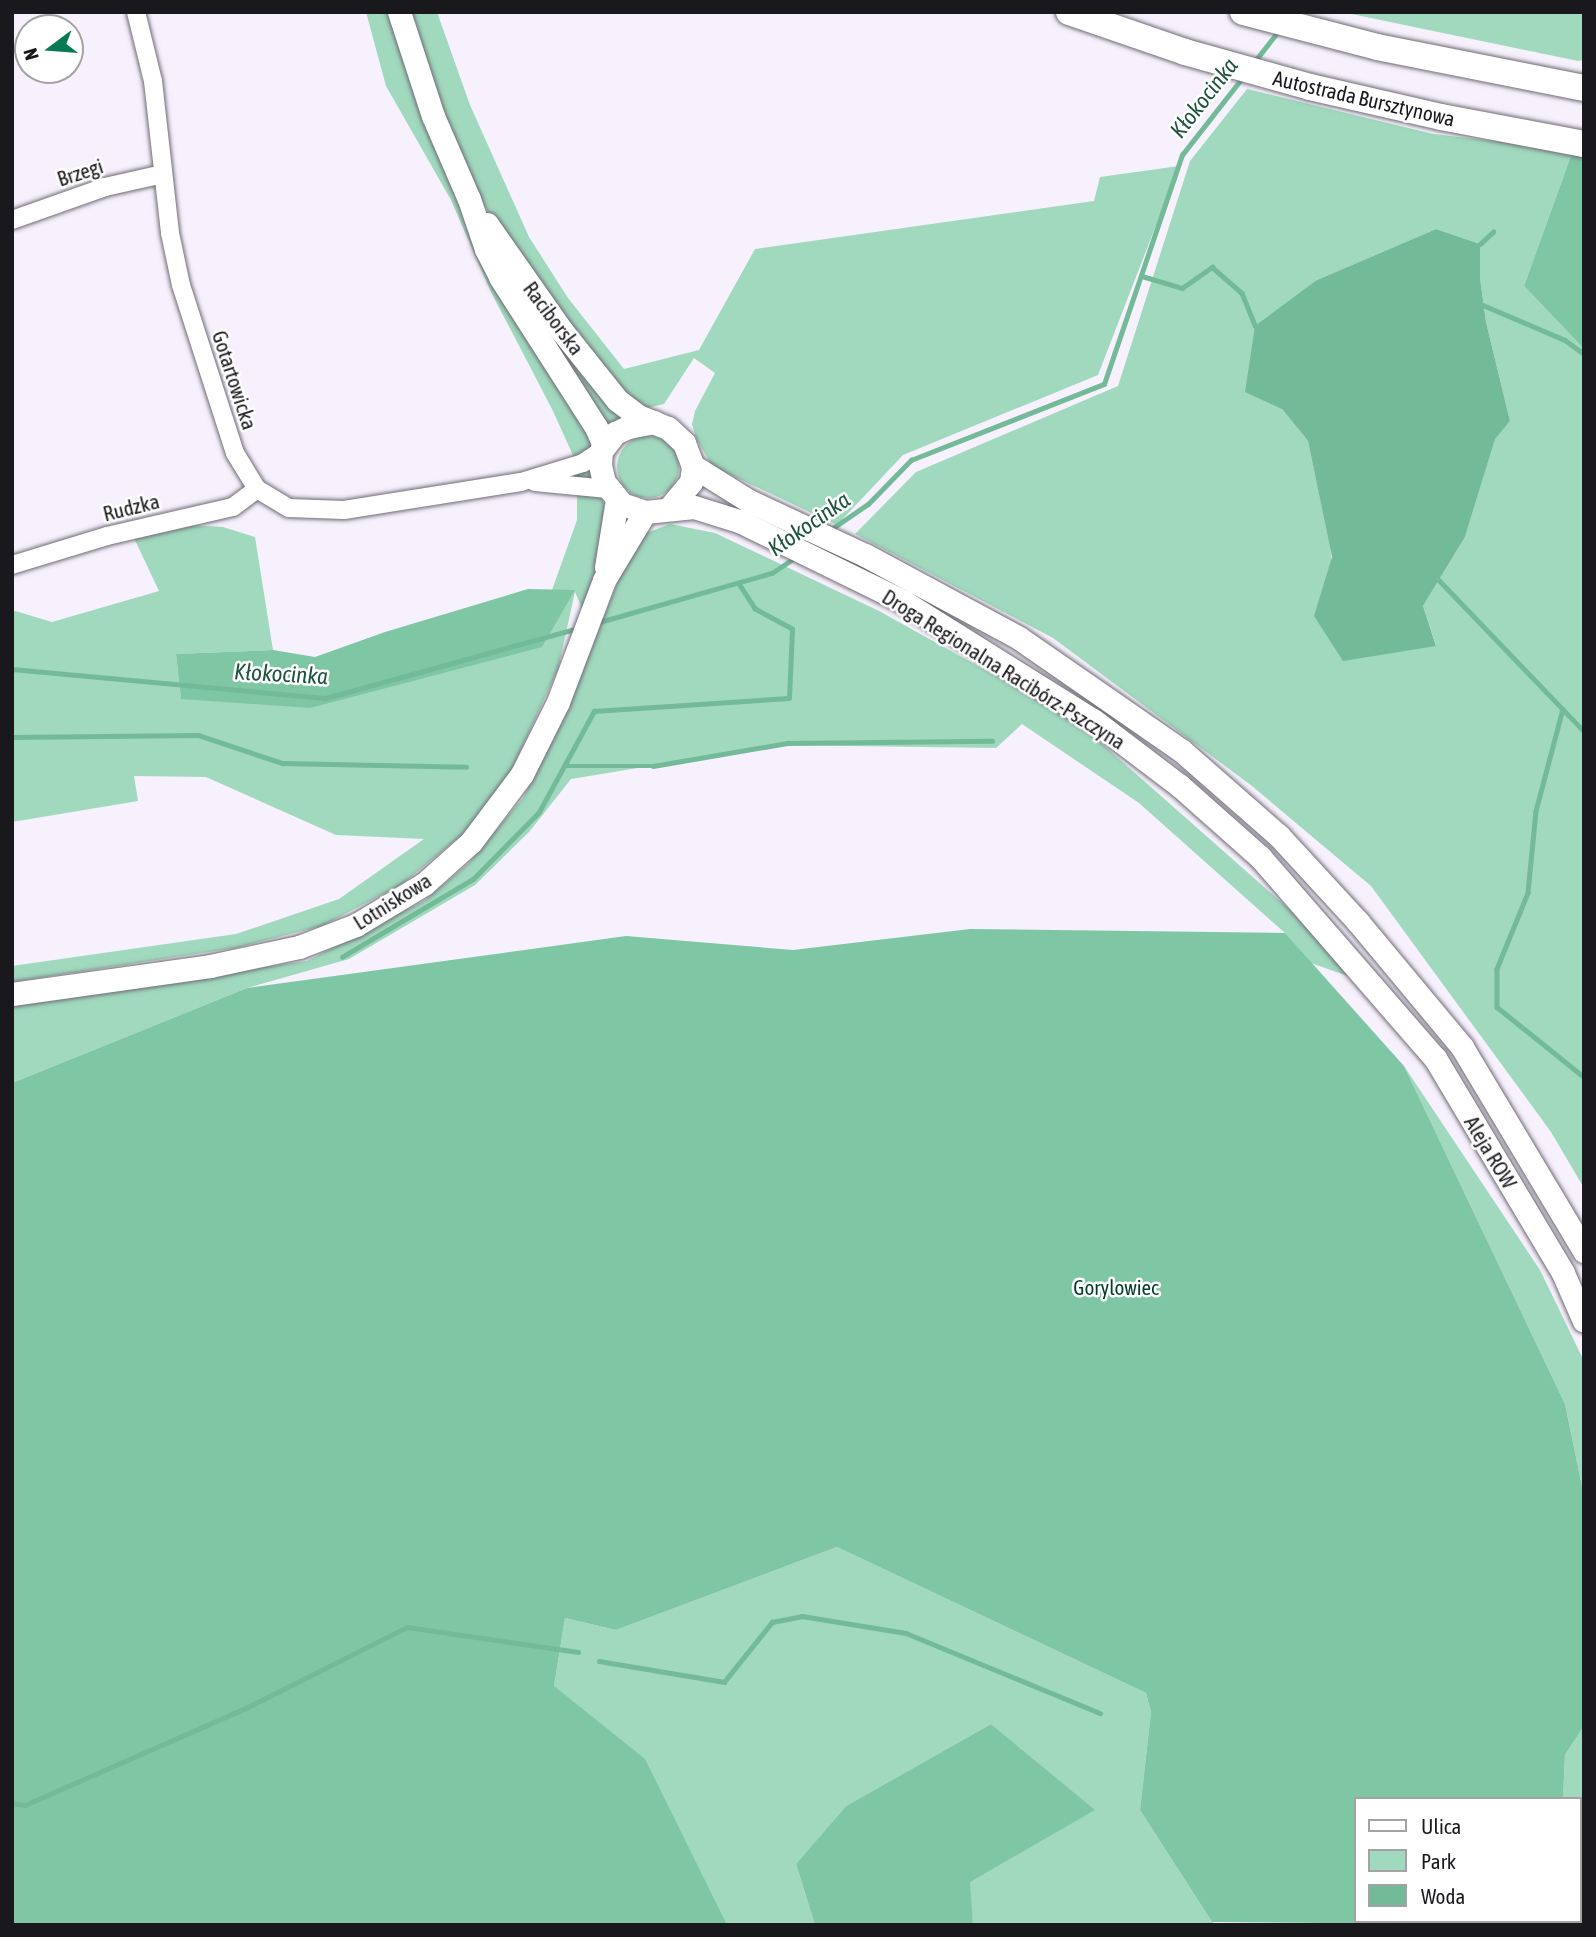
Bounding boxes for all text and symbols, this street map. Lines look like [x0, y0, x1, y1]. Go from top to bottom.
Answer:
north arrow [14, 14, 84, 84]
text: N [19, 46, 43, 63]
water label: Kłokocinka [1164, 53, 1244, 143]
street label: Autostrada Bursztynowa [1271, 65, 1457, 131]
street label: Brzegi [54, 153, 106, 191]
street label: Raciborska [518, 276, 590, 360]
street label: Gotartowicka [207, 327, 263, 433]
water label: Kłokocinka [763, 486, 855, 562]
street label: Rudzka [100, 488, 162, 526]
street label: Droga Regionalna Racibórz-Pszczyna [878, 584, 1130, 754]
water label: Kłokocinka [234, 658, 328, 690]
street label: Lotniskowa [348, 867, 436, 935]
street label: Aleja ROW [1460, 1111, 1522, 1193]
park label: Gorylowiec [1073, 1274, 1159, 1300]
legend [1354, 1797, 1582, 1923]
text: Ulica [1421, 1814, 1461, 1838]
text: Park [1421, 1849, 1456, 1873]
text: Woda [1421, 1884, 1465, 1908]

